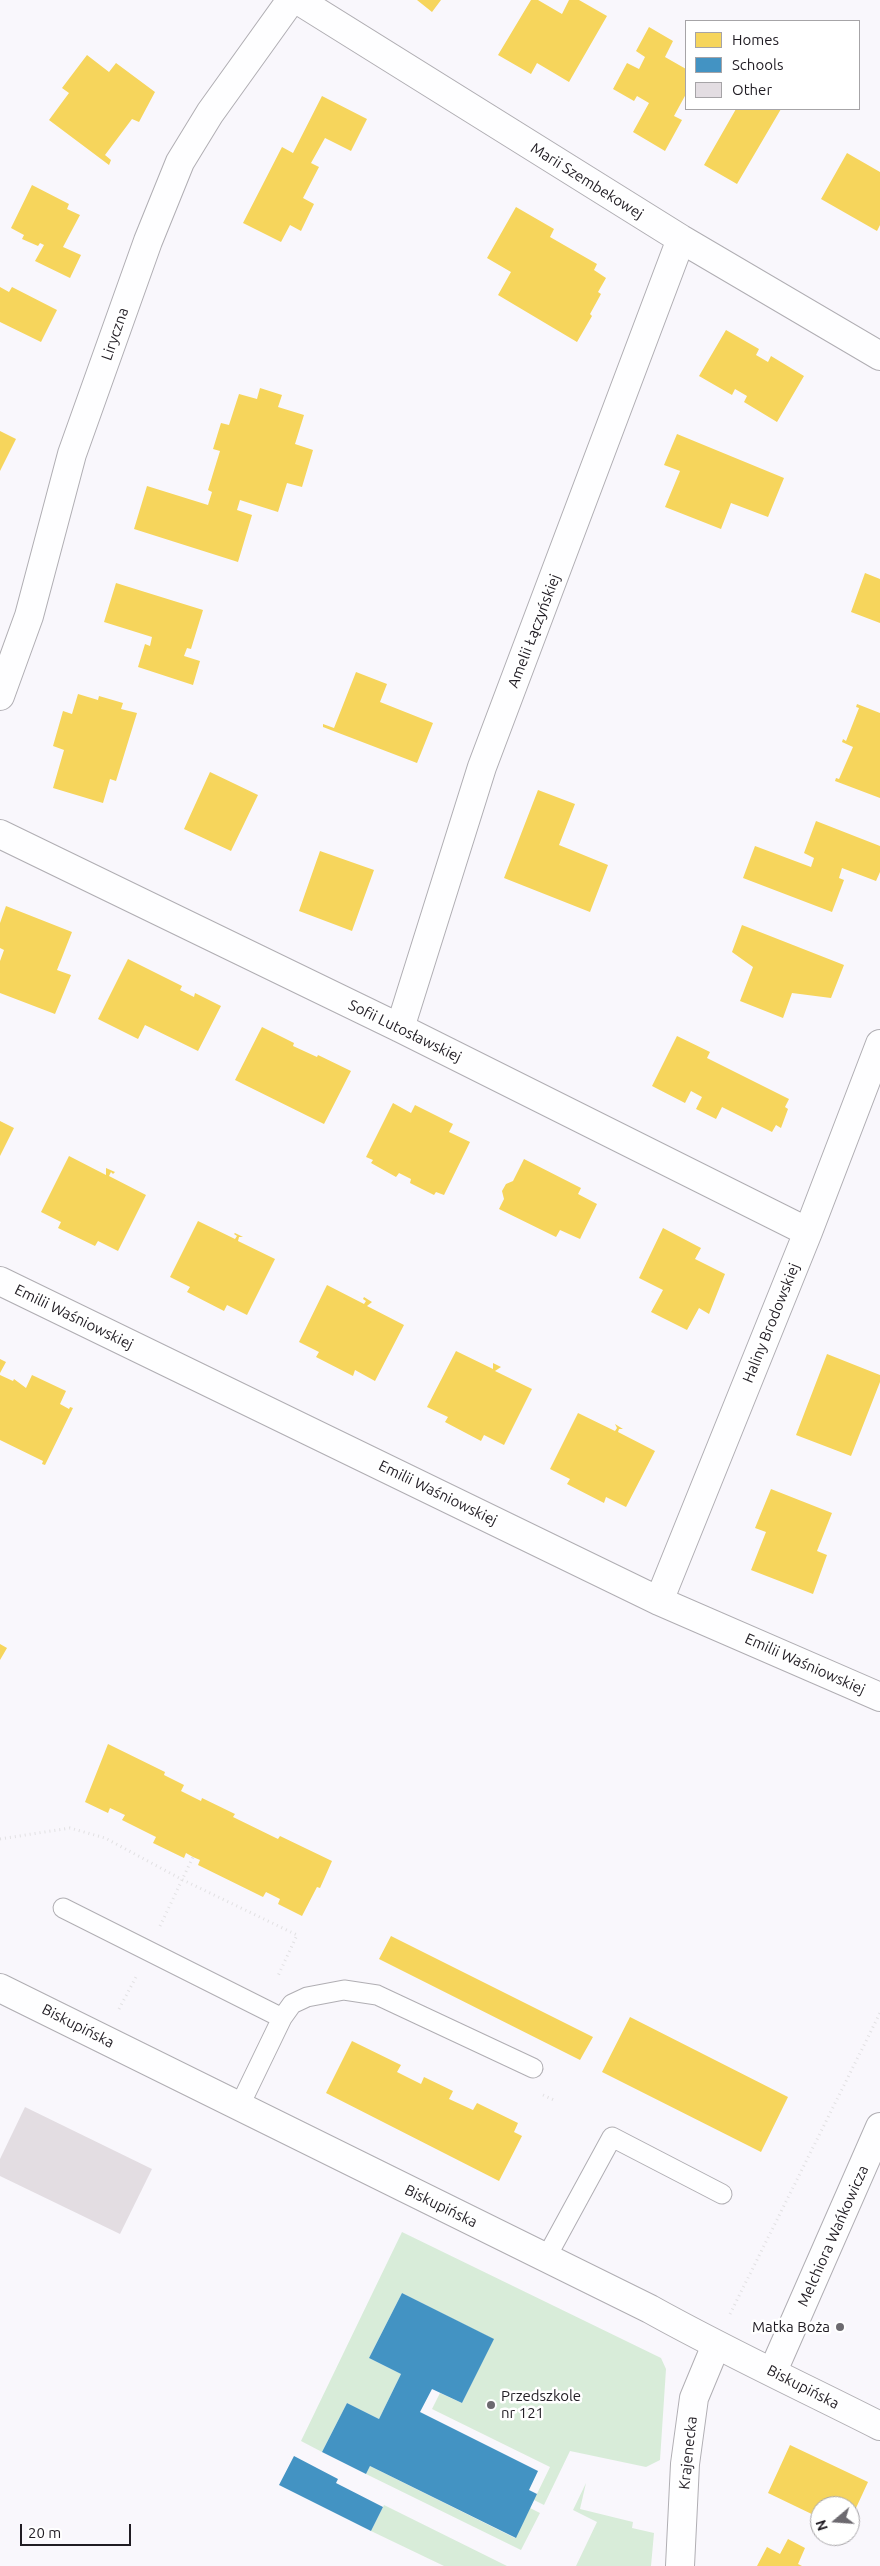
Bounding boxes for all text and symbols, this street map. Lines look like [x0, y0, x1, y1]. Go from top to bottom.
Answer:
legend [685, 20, 860, 110]
text: Homes [732, 31, 779, 48]
text: Schools [732, 56, 783, 73]
text: Other [732, 81, 772, 98]
street label: Marii Szembekowej [527, 139, 647, 223]
street label: Liryczna [98, 305, 132, 363]
street label: Amelii Łączyńskiej [504, 571, 564, 691]
street label: Sofii Lutosławskiej [346, 996, 464, 1066]
street label: Haliny Brodowskiej [739, 1260, 803, 1386]
street label: Emilii Waśniowskiej [12, 1280, 136, 1354]
street label: Emilii Waśniowskiej [376, 1456, 500, 1530]
street label: Emilii Waśniowskiej [742, 1629, 868, 1699]
street label: Biskupińska [39, 2000, 117, 2052]
street label: Melchiora Wańkowicza [794, 2163, 872, 2309]
street label: Biskupińska [402, 2181, 480, 2231]
place label: Matka Boża [752, 2318, 830, 2336]
marker: Matka Boża [834, 2321, 846, 2333]
street label: Biskupińska [764, 2361, 842, 2413]
place label: Przedszkole nr 121 [501, 2387, 581, 2422]
marker: Przedszkole nr 121 [485, 2399, 497, 2411]
street label: Krajenecka [675, 2415, 701, 2491]
north arrow [810, 2496, 860, 2546]
scale bar [22, 2514, 134, 2546]
text: N [812, 2518, 831, 2533]
text: 20 m [28, 2524, 61, 2541]

